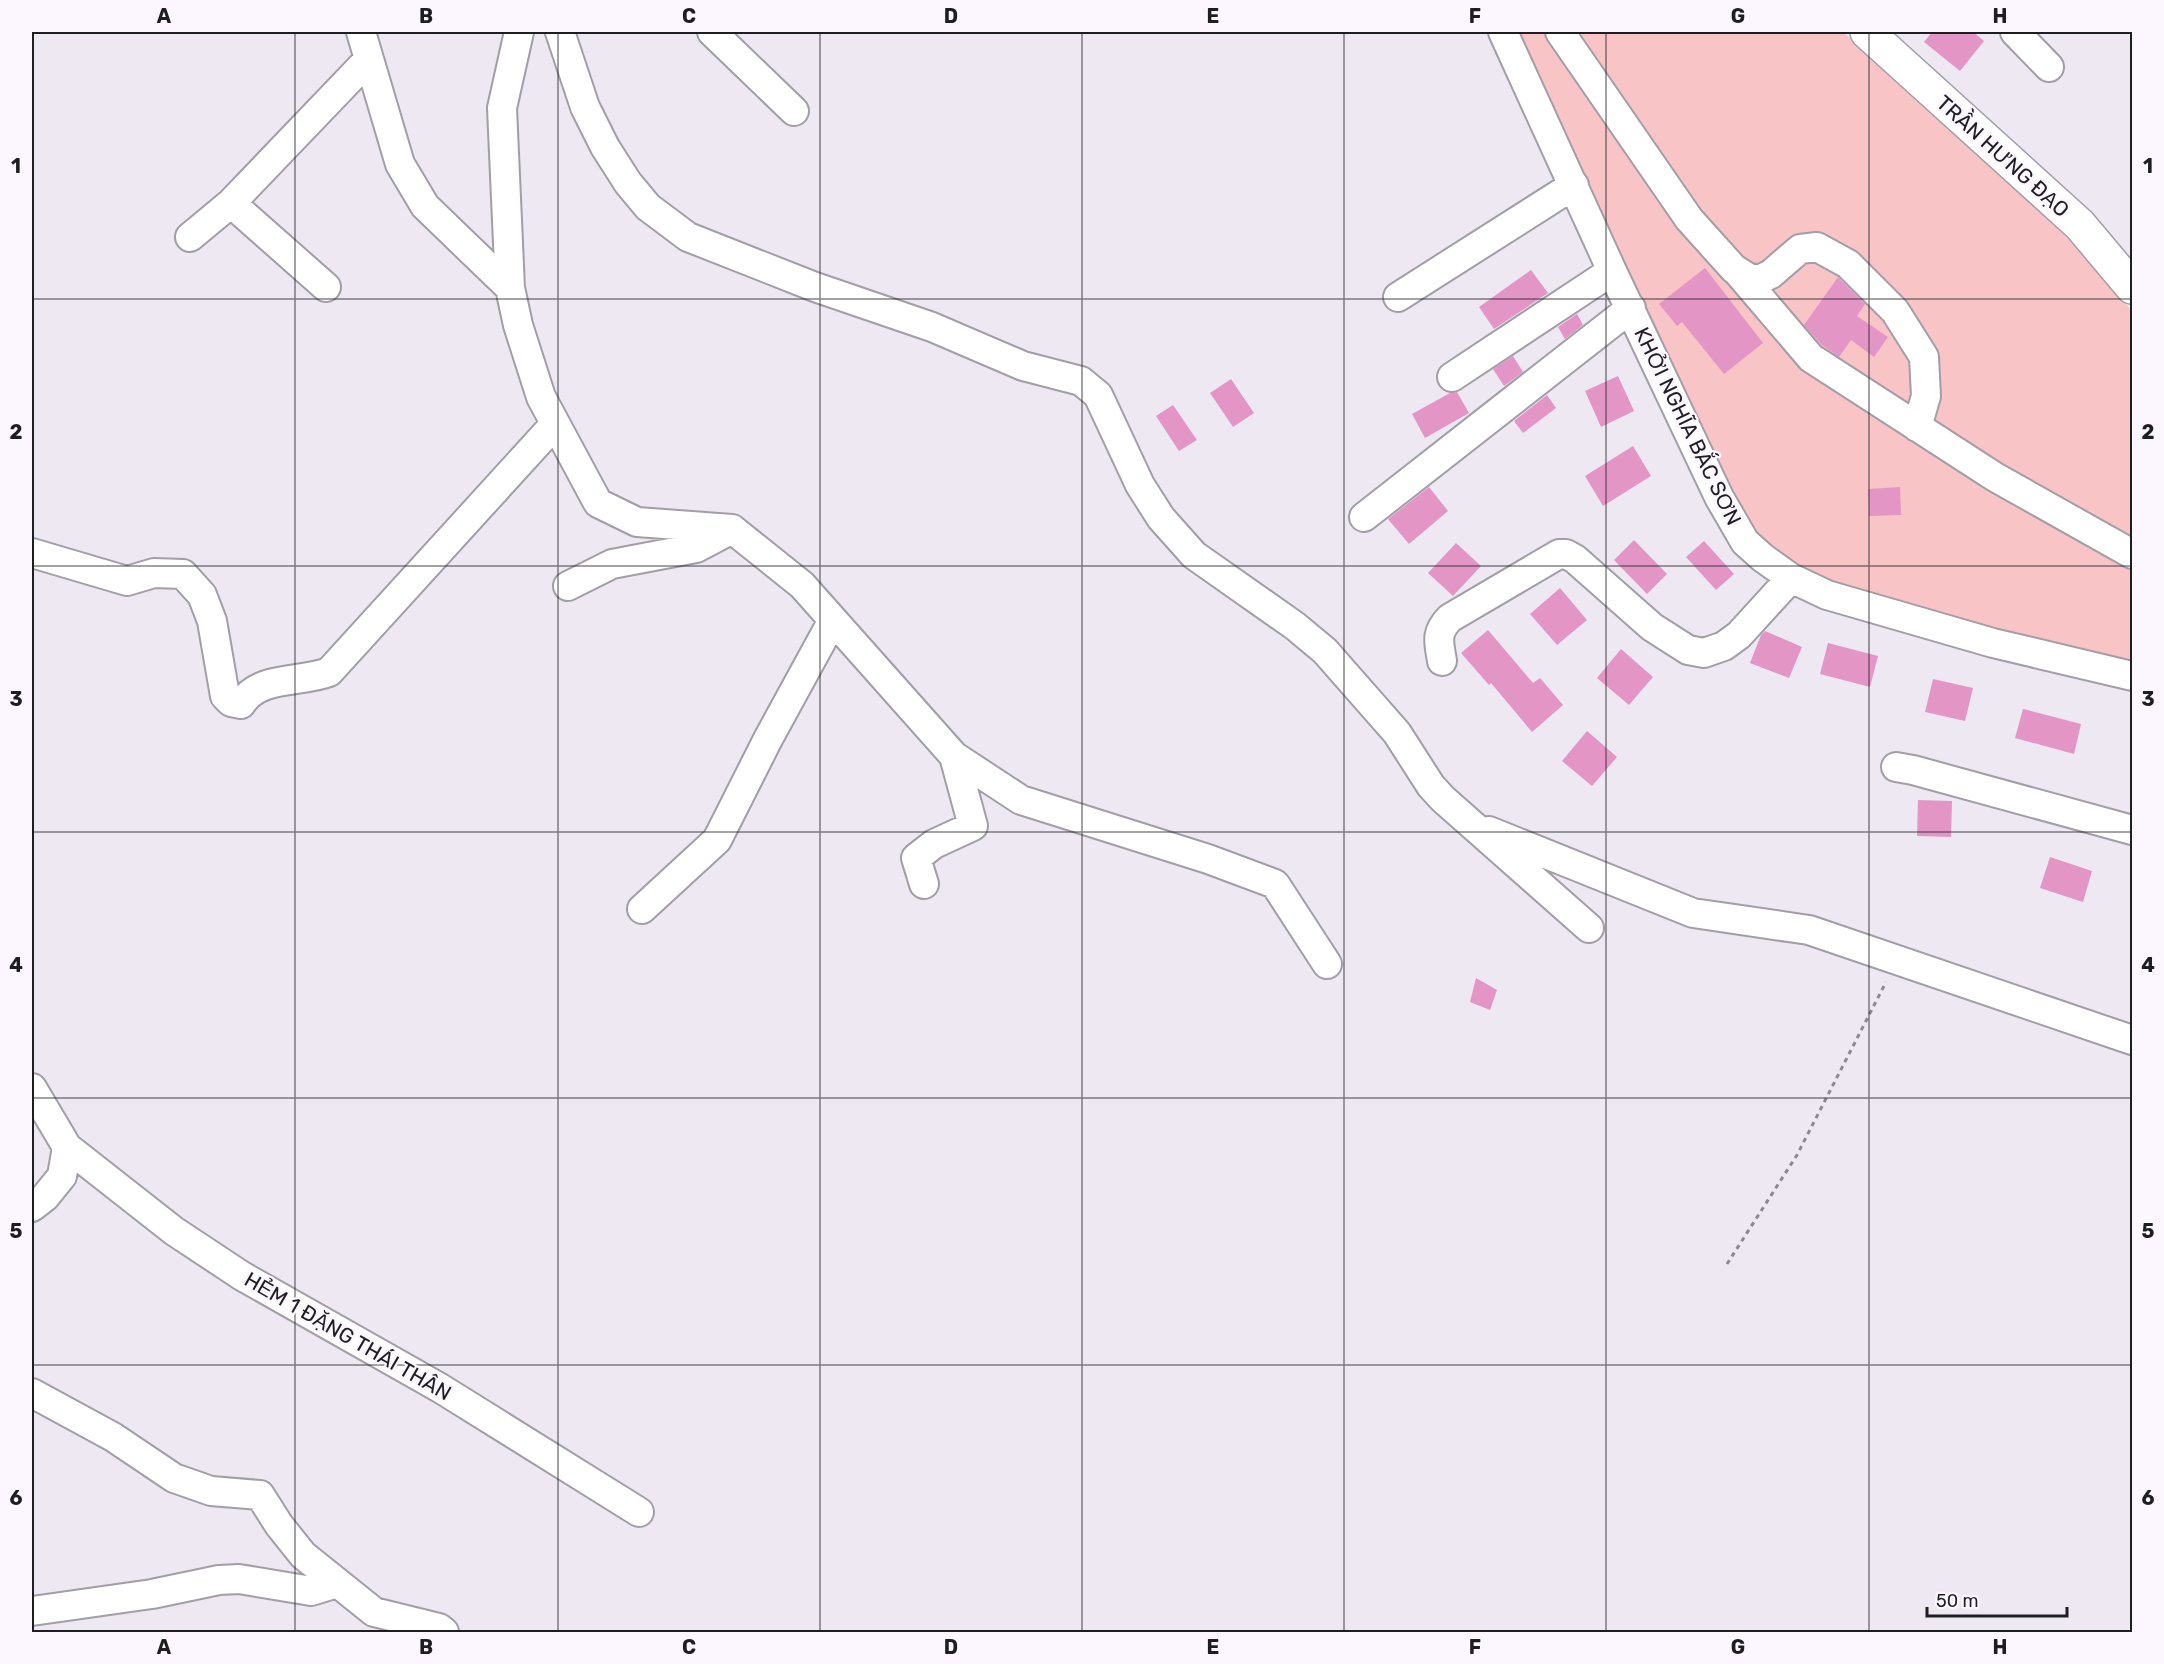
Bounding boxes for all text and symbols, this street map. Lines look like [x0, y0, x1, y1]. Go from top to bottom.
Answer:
text: A [157, 4, 172, 28]
text: B [419, 4, 433, 28]
text: C [682, 4, 696, 28]
text: D [944, 4, 958, 28]
text: E [1207, 4, 1219, 28]
text: F [1469, 4, 1481, 28]
text: G [1731, 4, 1745, 28]
text: H [1993, 4, 2007, 28]
street label: TRẦN HƯNG ĐẠO [1932, 88, 2076, 222]
text: 1 [11, 154, 21, 178]
text: 1 [2143, 154, 2153, 178]
street label: KHỞI NGHĨA BẮC SƠN [1629, 322, 1749, 529]
text: 2 [10, 420, 23, 444]
text: 2 [2142, 420, 2155, 444]
text: 3 [9, 687, 23, 711]
text: 3 [2141, 687, 2155, 711]
text: 4 [9, 953, 23, 977]
text: 4 [2141, 953, 2155, 977]
text: 5 [10, 1219, 23, 1243]
text: 5 [2142, 1219, 2155, 1243]
street label: HẺM 1 ĐẶNG THÁI THÂN [240, 1267, 456, 1405]
text: 6 [9, 1486, 23, 1510]
text: 6 [2141, 1486, 2155, 1510]
scale bar [1927, 1580, 2066, 1618]
text: 50 m [1936, 1590, 1979, 1612]
text: A [157, 1635, 172, 1659]
text: B [419, 1635, 433, 1659]
text: C [682, 1635, 696, 1659]
text: D [944, 1635, 958, 1659]
text: E [1207, 1635, 1219, 1659]
text: F [1469, 1635, 1481, 1659]
text: G [1731, 1635, 1745, 1659]
text: H [1993, 1635, 2007, 1659]

